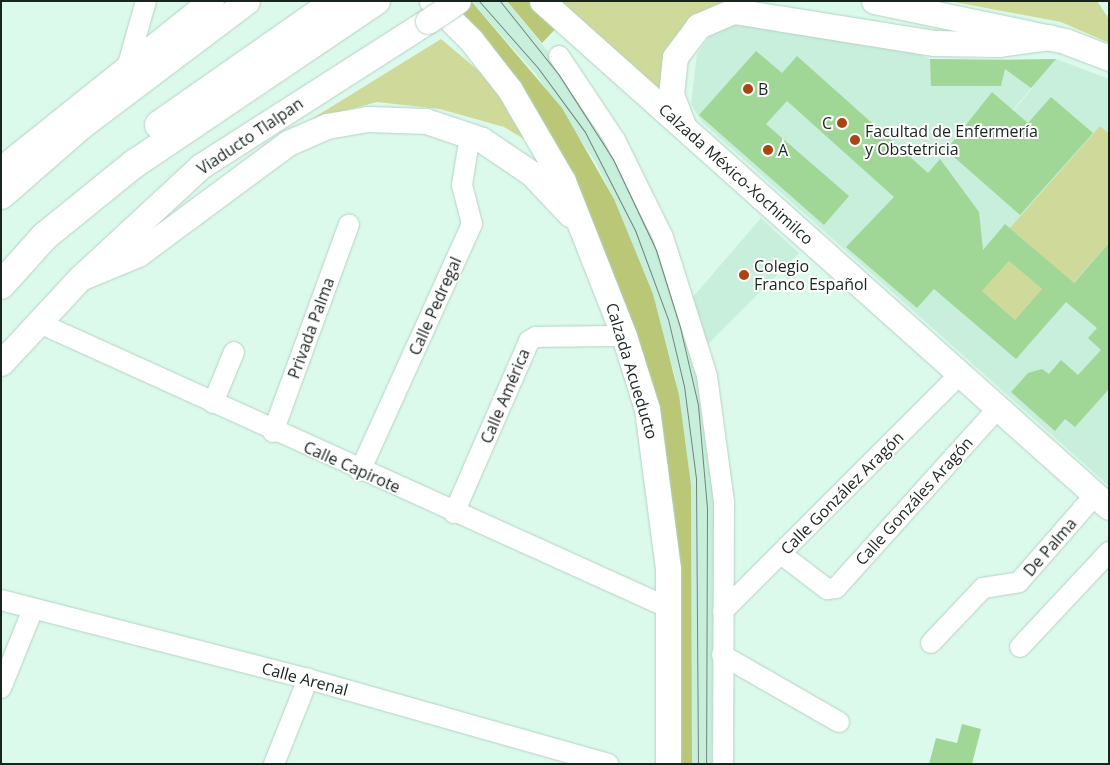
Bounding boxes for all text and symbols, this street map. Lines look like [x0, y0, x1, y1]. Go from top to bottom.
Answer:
place label: B [758, 79, 768, 99]
marker: B [742, 83, 754, 95]
street label: Viaducto Tlalpan [193, 94, 307, 178]
street label: Calzada México-Xochimilco [655, 100, 817, 248]
place label: C [822, 113, 832, 133]
marker: C [836, 117, 848, 129]
place label: Facultad de Enfermería y Obstetricia [865, 121, 1038, 159]
marker: Facultad de Enfermería y Obstetricia [849, 134, 861, 146]
place label: A [778, 140, 788, 160]
marker: A [762, 144, 774, 156]
street label: Calle Pedregal [405, 254, 465, 358]
place label: Colegio Franco Español [754, 256, 868, 294]
marker: Colegio Franco Español [738, 269, 750, 281]
street label: Privada Palma [284, 275, 338, 381]
street label: Calzada Acueducto [602, 301, 662, 441]
street label: Calle América [476, 346, 534, 446]
street label: Calle González Aragón [777, 428, 907, 558]
street label: Calle Gonzáles Aragón [851, 433, 977, 569]
street label: Calle Capirote [301, 437, 403, 497]
street label: De Palma [1019, 514, 1081, 580]
street label: Calle Arenal [260, 658, 350, 700]

